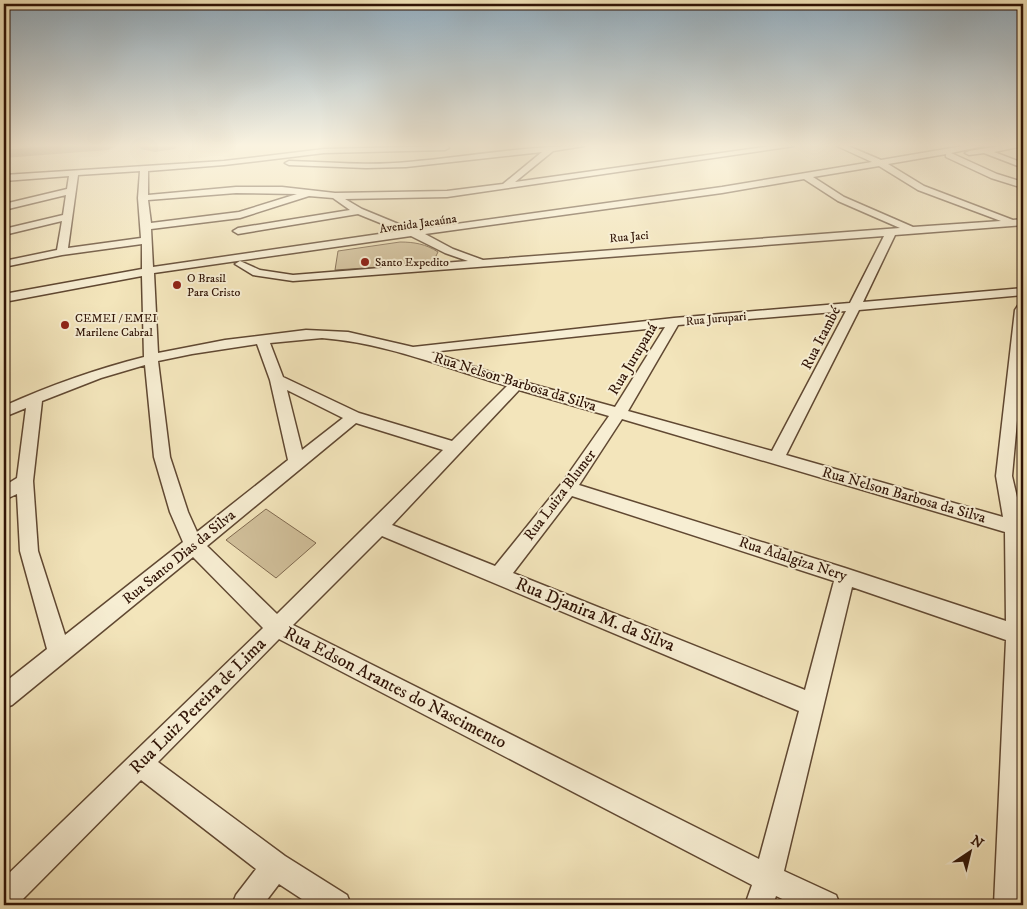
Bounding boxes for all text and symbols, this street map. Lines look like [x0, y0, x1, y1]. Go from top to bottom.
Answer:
street label: Avenida Jacaúna [378, 211, 458, 237]
street label: Rua Jaci [609, 228, 649, 246]
place label: Santo Expedito [375, 255, 449, 270]
marker: Santo Expedito [359, 256, 371, 268]
place label: O Brasil Para Cristo [187, 271, 241, 300]
marker: O Brasil Para Cristo [171, 279, 183, 291]
street label: Rua Itambé [797, 303, 845, 373]
street label: Rua Jurupari [685, 309, 747, 329]
place label: CEMEI / EMEI Marilene Cabral [75, 311, 157, 340]
marker: CEMEI / EMEI Marilene Cabral [59, 319, 71, 331]
street label: Rua Jurupaná [604, 319, 662, 398]
street label: Rua Nelson Barbosa da Silva [431, 348, 599, 416]
street label: Rua Luiza Blumer [520, 445, 601, 544]
street label: Rua Nelson Barbosa da Silva [820, 463, 989, 528]
street label: Rua Santo Dias da Silva [119, 505, 240, 608]
street label: Rua Adalgiza Nery [736, 533, 850, 586]
street label: Rua Djanira M. da Silva [512, 573, 678, 657]
street label: Rua Edson Arantes do Nascimento [280, 622, 510, 754]
street label: Rua Luiz Pereira de Lima [125, 633, 271, 779]
north arrow [944, 826, 994, 876]
text: N [967, 831, 987, 853]

